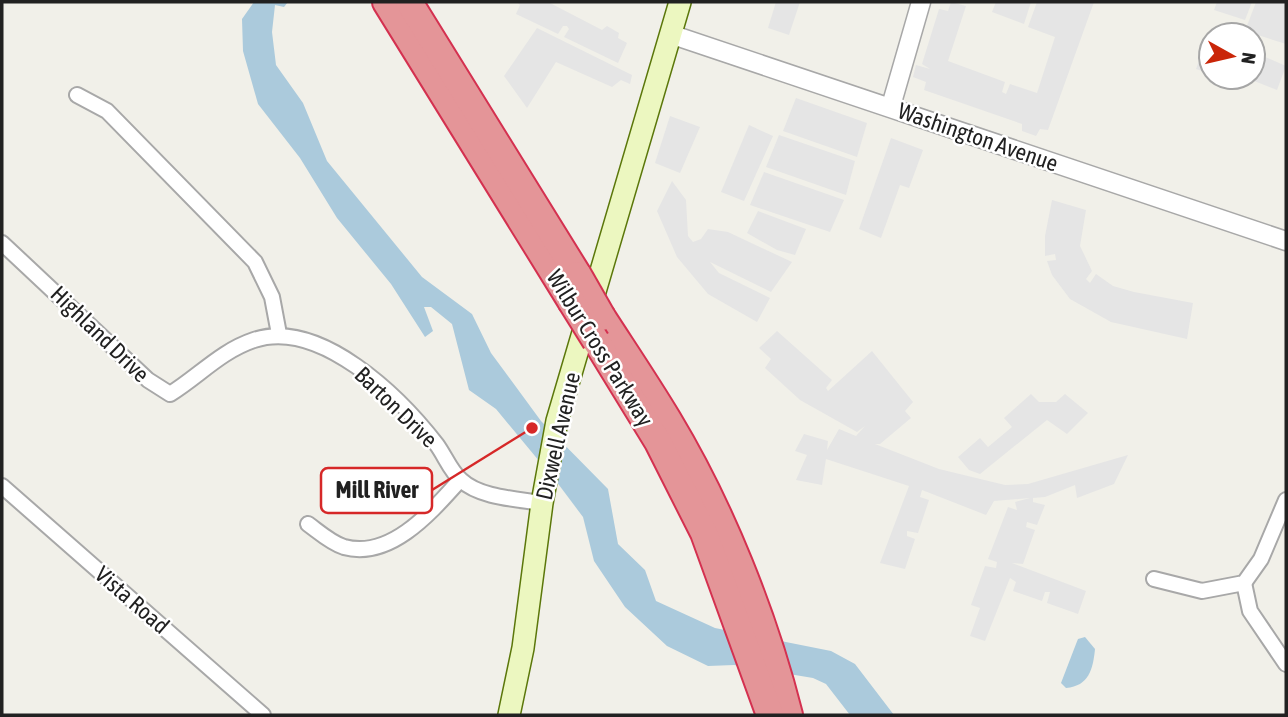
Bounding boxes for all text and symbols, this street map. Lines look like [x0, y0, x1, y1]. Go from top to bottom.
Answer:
north arrow [1197, 21, 1267, 91]
text: N [1237, 51, 1261, 65]
street label: Washington Avenue [895, 97, 1061, 177]
street label: Wilbur Cross Parkway [541, 265, 659, 431]
street label: Highland Drive [46, 281, 154, 387]
street label: Barton Drive [349, 361, 443, 453]
street label: Dixwell Avenue [531, 370, 585, 502]
callout: Mill River [321, 468, 432, 513]
text: Mill River [336, 476, 419, 503]
street label: Vista Road [90, 561, 174, 639]

